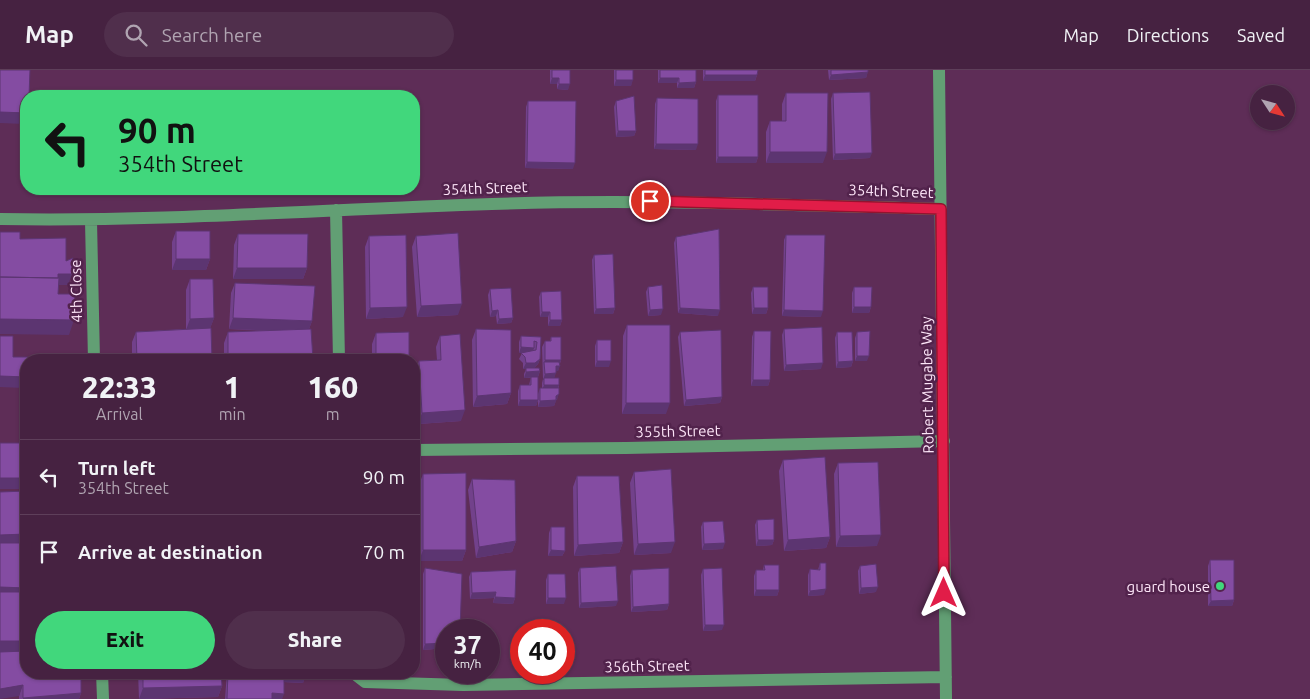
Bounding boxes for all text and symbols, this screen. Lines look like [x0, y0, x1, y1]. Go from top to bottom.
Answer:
search box [104, 12, 454, 57]
text: Map [25, 21, 74, 48]
icon: search [122, 21, 150, 49]
text: Search here [162, 24, 262, 46]
text: Map [1063, 25, 1099, 45]
text: Directions [1127, 25, 1209, 45]
text: Saved [1237, 25, 1285, 45]
north arrow [1250, 85, 1295, 130]
map controls [1250, 85, 1295, 130]
icon: left [35, 110, 100, 175]
text: 90 m [118, 110, 196, 150]
text: 354th Street [118, 151, 243, 176]
street label: 354th Street [442, 178, 528, 198]
pin [629, 180, 671, 222]
street label: 354th Street [848, 181, 934, 201]
icon: arrive [636, 187, 664, 215]
street label: 4th Close [67, 259, 85, 323]
street label: Robert Mugabe Way [917, 316, 937, 454]
text: 22:33 [82, 370, 157, 404]
text: 1 [224, 370, 241, 404]
text: 160 [307, 370, 358, 404]
text: Arrival [96, 405, 143, 423]
text: min [219, 405, 246, 423]
text: m [326, 405, 340, 423]
street label: 355th Street [635, 422, 721, 440]
text: Turn left [78, 457, 156, 479]
icon: left [35, 463, 63, 491]
text: 90 m [363, 466, 405, 488]
text: 354th Street [78, 479, 169, 497]
icon: arrive [35, 538, 63, 566]
text: Arrive at destination [78, 541, 263, 563]
text: 70 m [363, 541, 405, 563]
position arrow [917, 566, 969, 618]
place label: guard house [1127, 578, 1210, 595]
marker: guard house [1214, 580, 1226, 592]
button: Exit [35, 611, 215, 669]
button: Share [225, 611, 405, 669]
speed limit sign: 40 [510, 619, 575, 684]
text: 37 [453, 631, 482, 659]
text: km/h [454, 657, 481, 670]
street label: 356th Street [604, 657, 690, 675]

